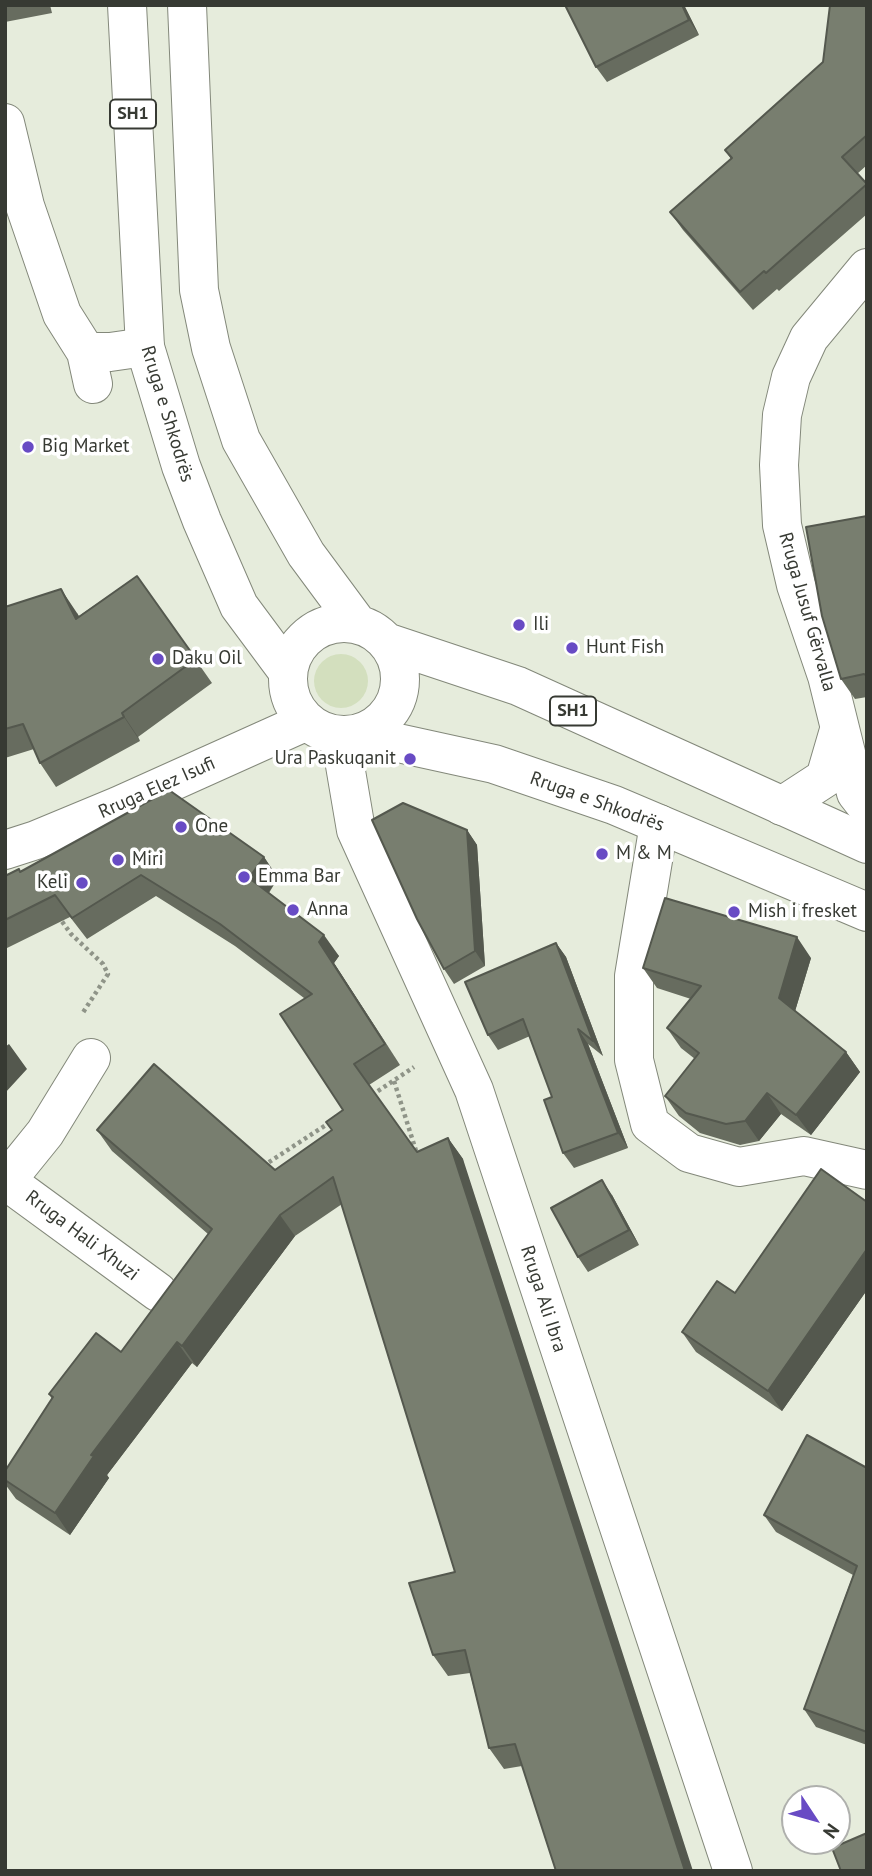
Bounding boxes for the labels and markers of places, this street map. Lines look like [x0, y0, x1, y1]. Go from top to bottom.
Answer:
place label: Big Market [42, 436, 129, 458]
marker: Big Market [20, 439, 36, 455]
place label: Ili [533, 614, 549, 636]
marker: Ili [511, 617, 527, 633]
place label: Hunt Fish [586, 637, 664, 659]
marker: Hunt Fish [564, 640, 580, 656]
place label: Daku Oil [172, 648, 242, 670]
marker: Daku Oil [150, 651, 166, 667]
place label: Ura Paskuqanit [274, 748, 396, 770]
marker: Ura Paskuqanit [402, 751, 418, 767]
place label: One [195, 816, 228, 838]
marker: One [173, 819, 189, 835]
place label: M & M [616, 843, 672, 865]
marker: M & M [594, 846, 610, 862]
place label: Miri [132, 849, 164, 871]
marker: Miri [110, 852, 126, 868]
place label: Emma Bar [258, 866, 341, 888]
marker: Emma Bar [236, 869, 252, 885]
place label: Keli [37, 872, 68, 894]
marker: Keli [74, 875, 90, 891]
place label: Anna [307, 899, 348, 921]
place label: Mish i fresket [748, 901, 857, 923]
marker: Anna [285, 902, 301, 918]
marker: Mish i fresket [726, 904, 742, 920]

